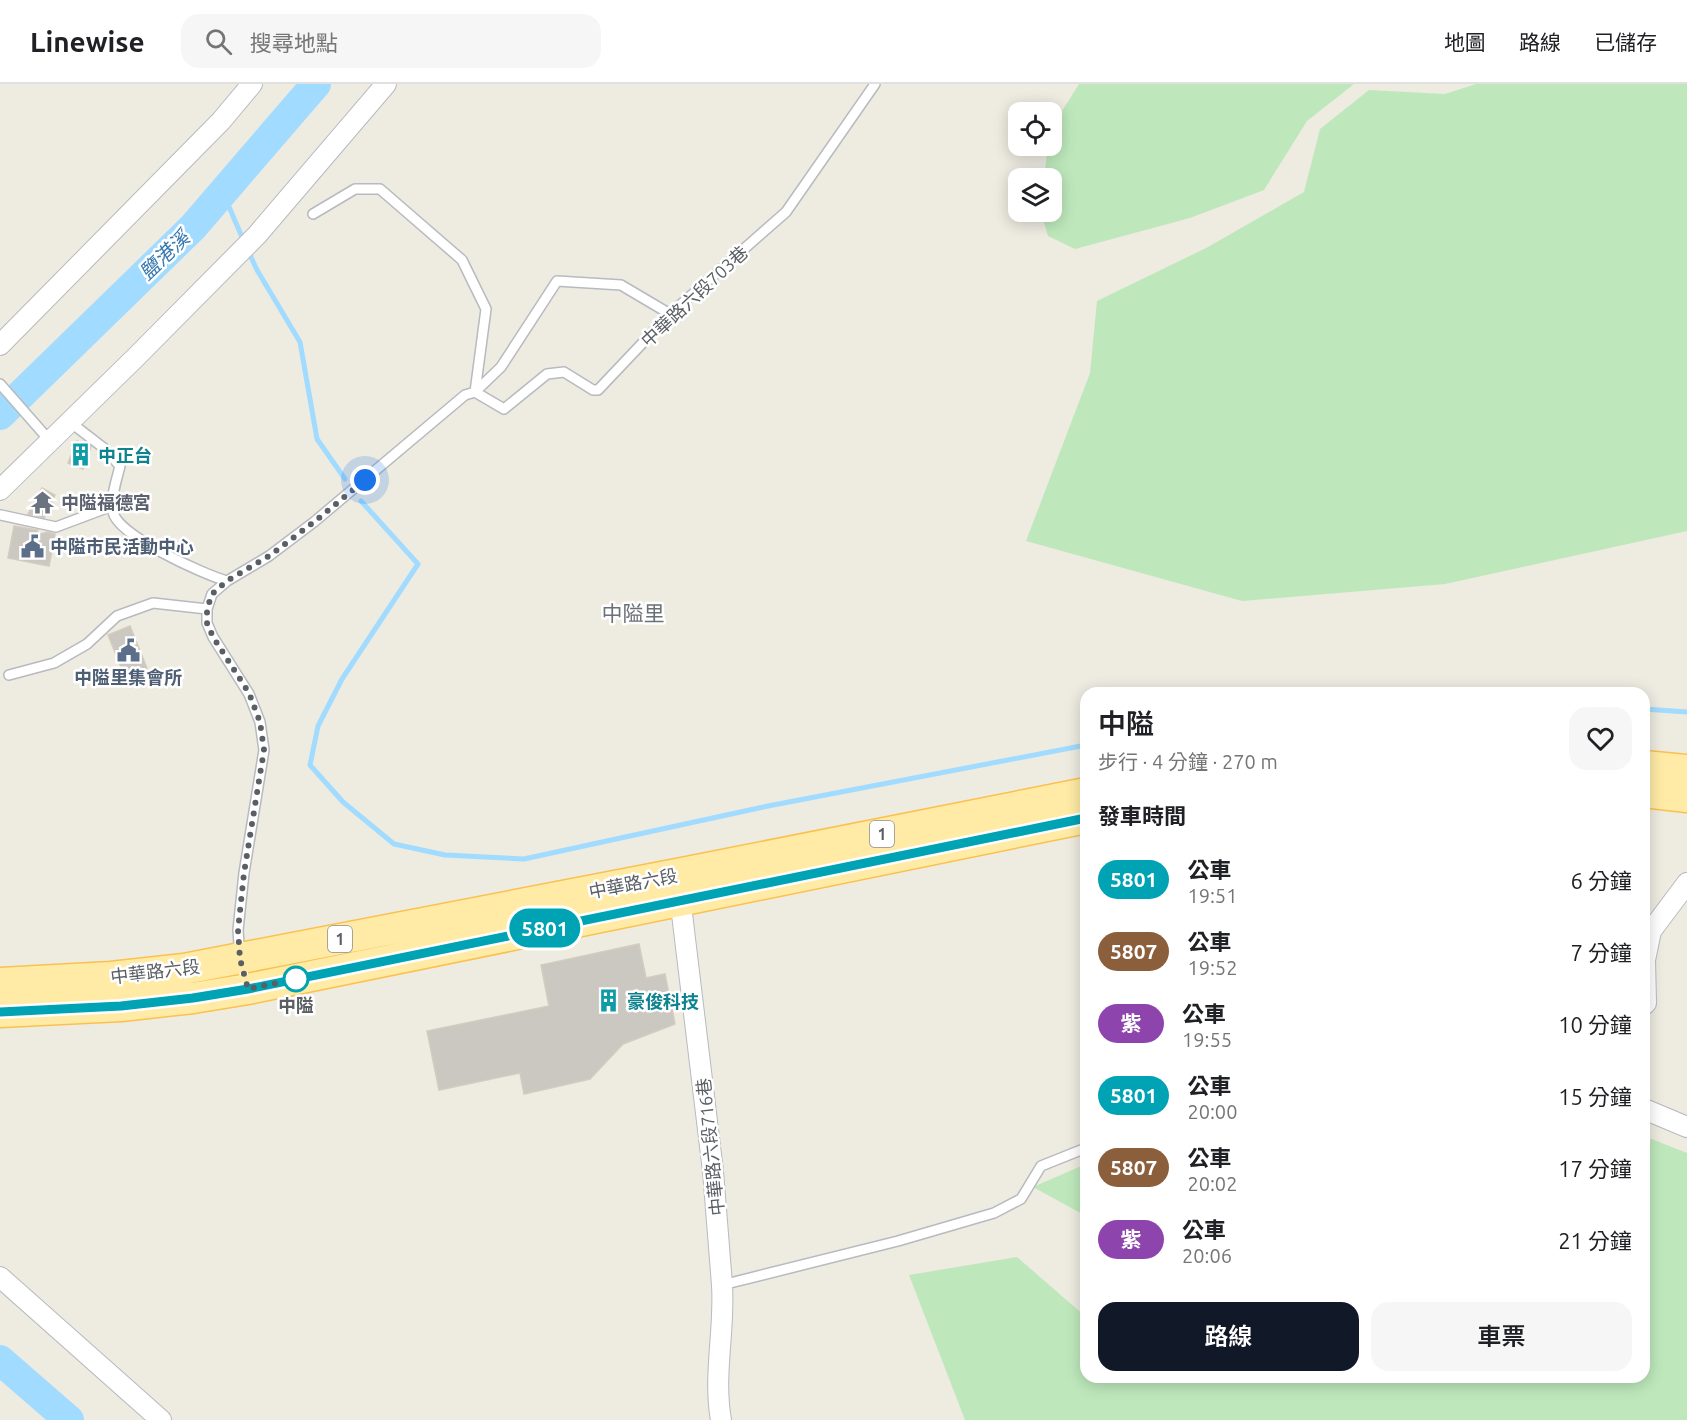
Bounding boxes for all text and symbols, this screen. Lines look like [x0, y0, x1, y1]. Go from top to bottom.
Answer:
search box [181, 14, 601, 68]
icon: search [202, 25, 235, 58]
text: Linewise [30, 26, 145, 57]
text: 搜尋地點 [250, 30, 338, 55]
text: 地圖 [1444, 30, 1486, 54]
text: 路線 [1519, 30, 1561, 54]
text: 已儲存 [1594, 30, 1657, 54]
map controls [1008, 102, 1062, 222]
button: locate [1008, 102, 1062, 156]
button: layers [1008, 168, 1062, 222]
water label: 鹽港溪 [134, 224, 196, 284]
street label: 中華路六段703巷 [637, 241, 751, 351]
building icon: 中正台 [67, 442, 93, 468]
place label: 中正台 [98, 445, 152, 465]
your location [350, 465, 380, 495]
temple icon: 中隘福德宮 [30, 489, 56, 515]
place label: 中隘福德宮 [61, 492, 151, 512]
public building icon: 中隘市民活動中心 [19, 533, 45, 559]
place label: 中隘市民活動中心 [50, 536, 194, 556]
district label: 中隘里 [602, 601, 665, 625]
public building icon: 中隘里集會所 [115, 638, 141, 664]
place label: 中隘里集會所 [74, 667, 182, 687]
button: heart [1569, 707, 1632, 770]
text: 中隘 [1098, 708, 1154, 739]
text: 步行 · 4 分鐘 · 270 m [1098, 750, 1278, 773]
text: 發車時間 [1098, 803, 1186, 828]
road number: 1 [870, 821, 894, 847]
text: 公車 [1187, 857, 1231, 882]
street label: 中華路六段 [587, 865, 679, 901]
text: 5801 [1110, 867, 1157, 891]
text: 6 分鐘 [1571, 868, 1632, 893]
text: 19:51 [1187, 884, 1237, 907]
line badge: 5801 [503, 908, 587, 948]
text: 5801 [521, 916, 569, 940]
road number: 1 [328, 926, 352, 952]
text: 公車 [1187, 929, 1231, 954]
text: 5807 [1110, 939, 1157, 963]
text: 7 分鐘 [1571, 940, 1632, 965]
street label: 中華路六段 [109, 956, 201, 986]
text: 19:52 [1187, 956, 1237, 979]
marker: 中隘 [283, 966, 309, 992]
building icon: 豪俊科技 [596, 988, 622, 1014]
place label: 豪俊科技 [627, 991, 699, 1011]
place label: 中隘 [278, 995, 314, 1015]
text: 公車 [1182, 1001, 1226, 1026]
text: 紫 [1121, 1011, 1142, 1035]
text: 10 分鐘 [1558, 1012, 1632, 1037]
text: 19:55 [1182, 1028, 1232, 1051]
text: 公車 [1187, 1073, 1231, 1098]
street label: 中華路六段716巷 [693, 1077, 727, 1217]
text: 5801 [1110, 1083, 1157, 1107]
text: 15 分鐘 [1558, 1084, 1632, 1109]
text: 20:00 [1187, 1100, 1237, 1123]
text: 公車 [1187, 1145, 1231, 1170]
text: 5807 [1110, 1155, 1157, 1179]
text: 17 分鐘 [1558, 1156, 1632, 1181]
text: 20:02 [1187, 1172, 1237, 1195]
text: 公車 [1182, 1217, 1226, 1242]
text: 紫 [1121, 1227, 1142, 1251]
text: 21 分鐘 [1558, 1228, 1632, 1253]
text: 20:06 [1182, 1244, 1232, 1267]
button: 路線 [1098, 1302, 1359, 1371]
button: 車票 [1371, 1302, 1632, 1371]

